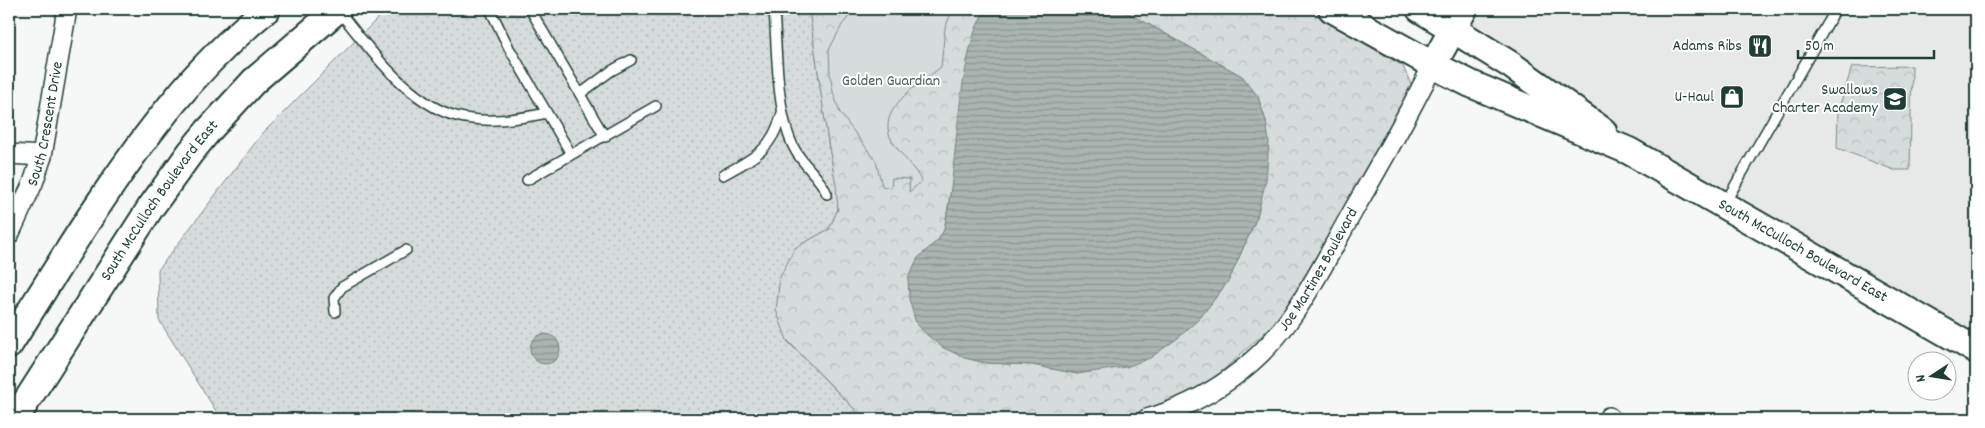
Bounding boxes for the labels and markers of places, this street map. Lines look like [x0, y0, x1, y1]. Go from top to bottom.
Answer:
restaurant icon: Adams Ribs [1747, 33, 1773, 59]
place label: Adams Ribs [1672, 35, 1742, 58]
place label: Swallows Charter Academy [1772, 79, 1879, 120]
shop icon: U-Haul [1719, 84, 1745, 110]
place label: U-Haul [1674, 86, 1714, 109]
school or university icon: Swallows Charter Academy [1882, 86, 1908, 112]

